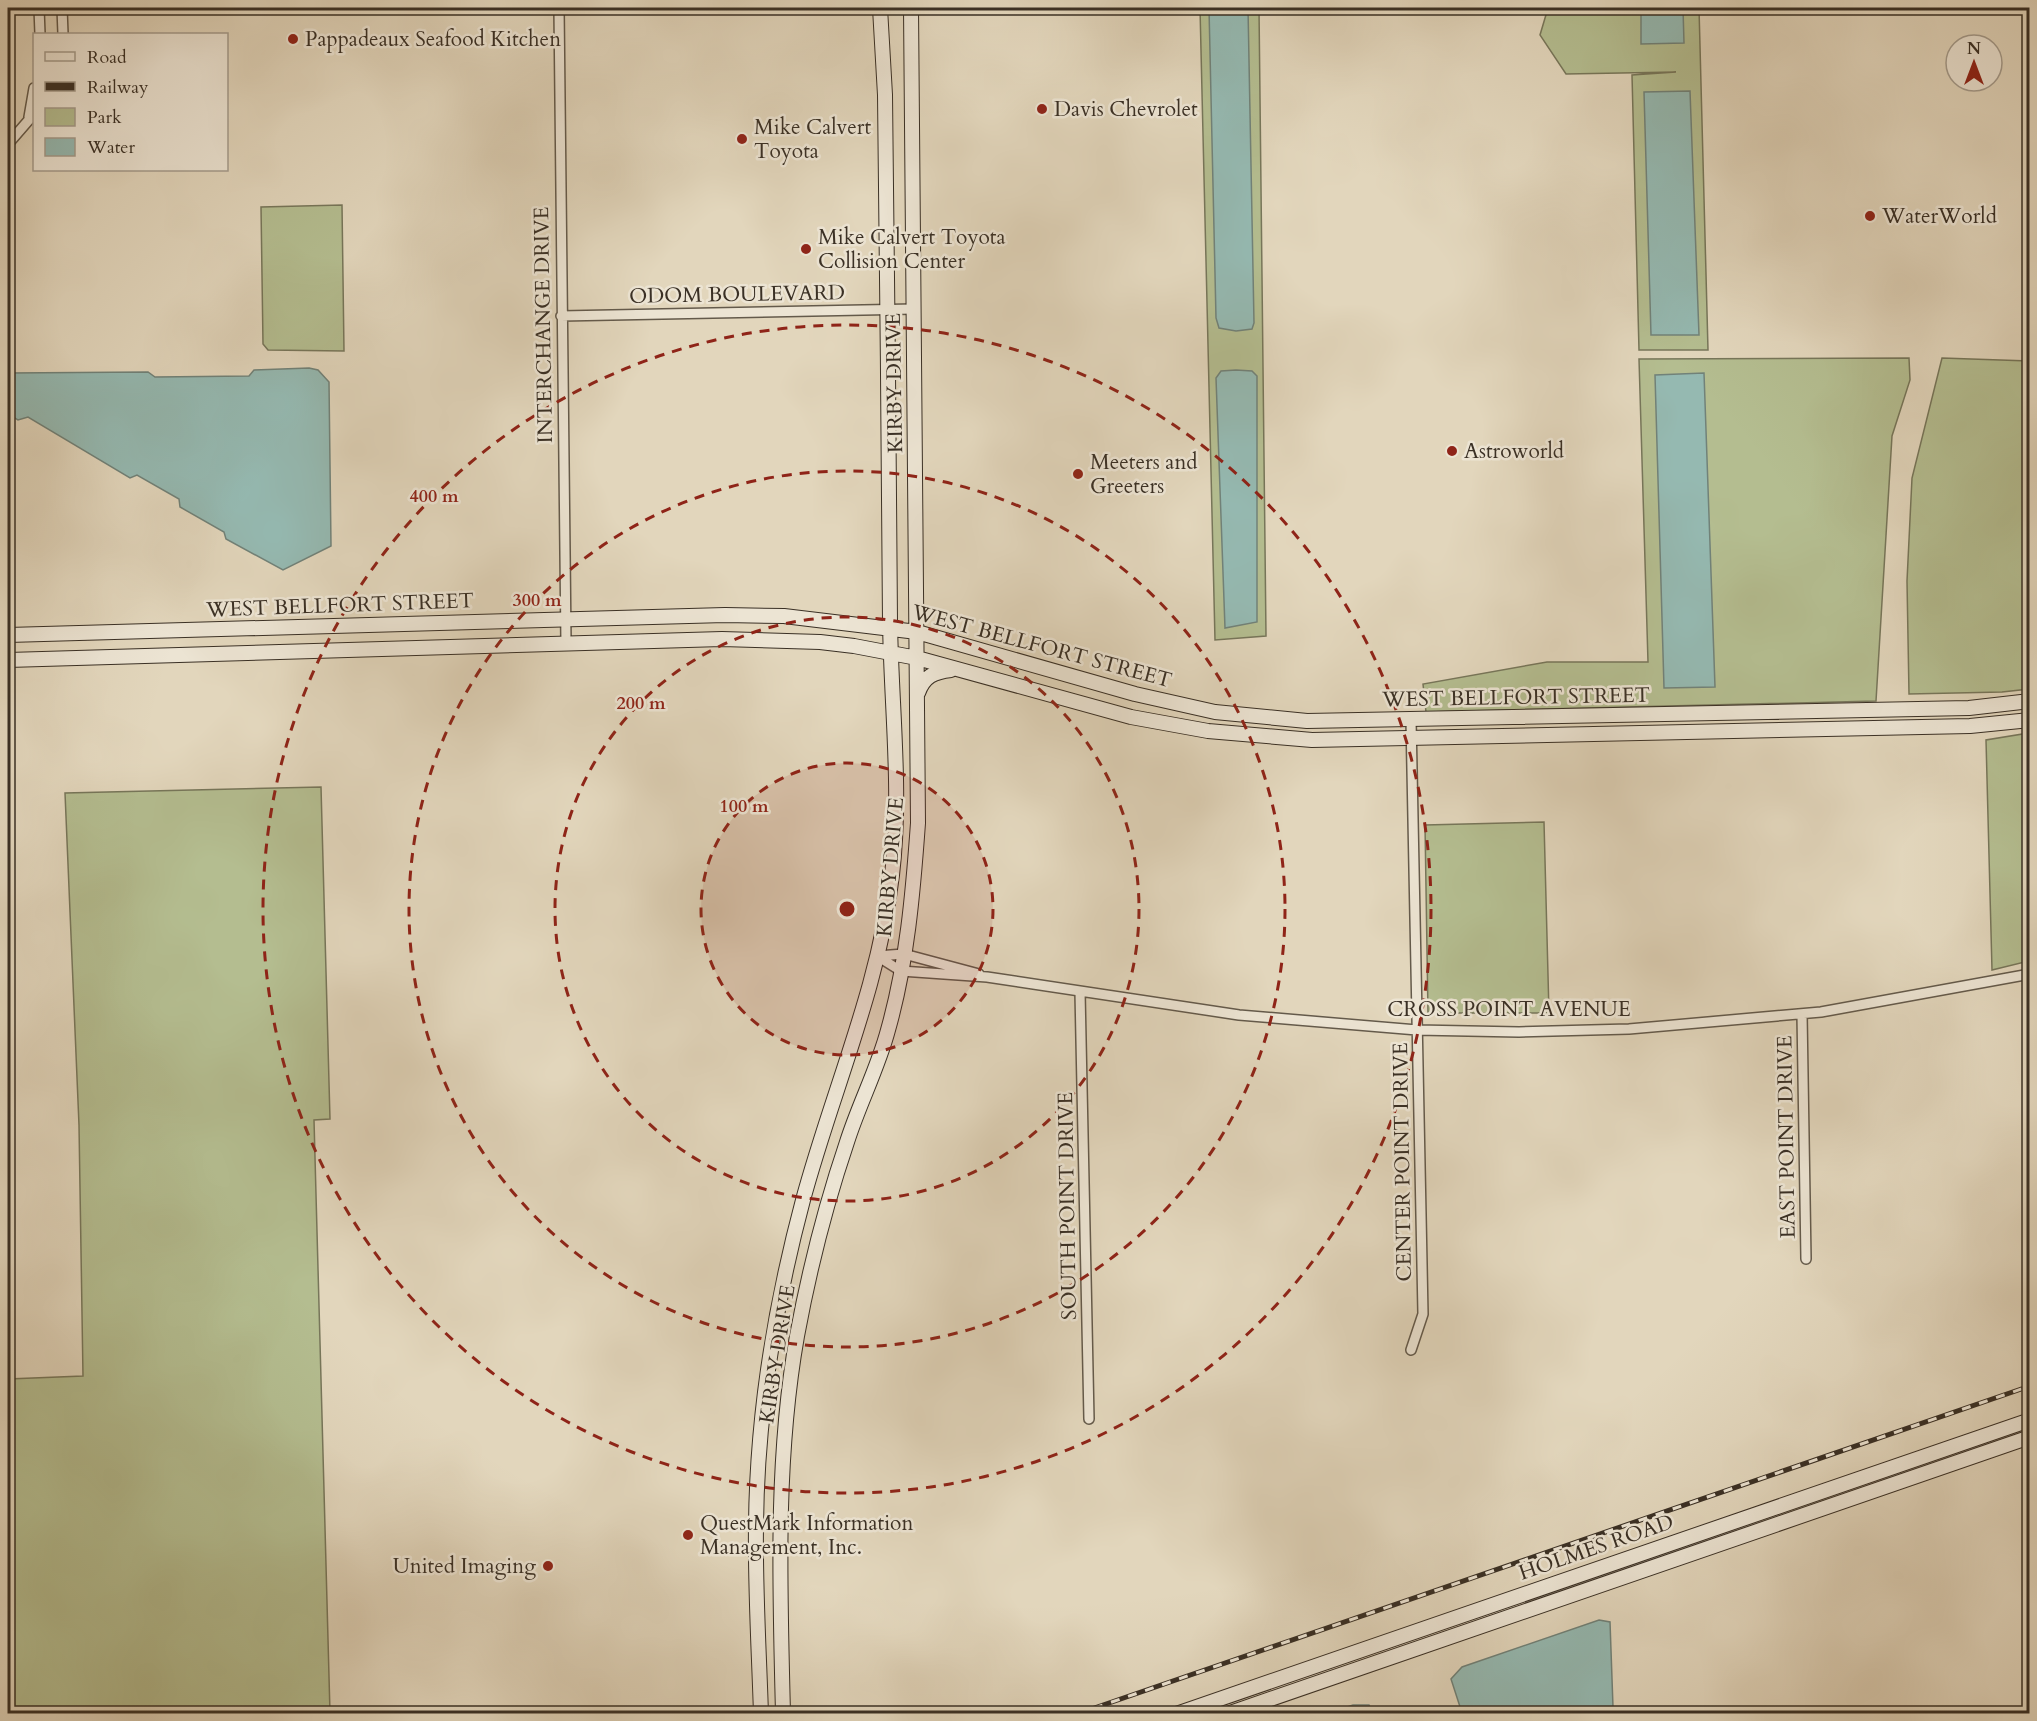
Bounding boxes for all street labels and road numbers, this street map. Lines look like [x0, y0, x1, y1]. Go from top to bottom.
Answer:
street label: INTERCHANGE DRIVE [527, 206, 560, 444]
street label: ODOM BOULEVARD [629, 278, 845, 311]
street label: KIRBY DRIVE [879, 313, 910, 453]
street label: WEST BELLFORT STREET [205, 586, 474, 625]
street label: WEST BELLFORT STREET [908, 598, 1175, 695]
street label: WEST BELLFORT STREET [1381, 681, 1650, 714]
street label: KIRBY DRIVE [870, 796, 911, 938]
street label: CROSS POINT AVENUE [1387, 995, 1631, 1024]
street label: EAST POINT DRIVE [1770, 1035, 1803, 1239]
street label: CENTER POINT DRIVE [1386, 1042, 1419, 1282]
street label: SOUTH POINT DRIVE [1051, 1092, 1084, 1320]
street label: KIRBY DRIVE [752, 1283, 803, 1426]
street label: HOLMES ROAD [1515, 1507, 1677, 1588]

